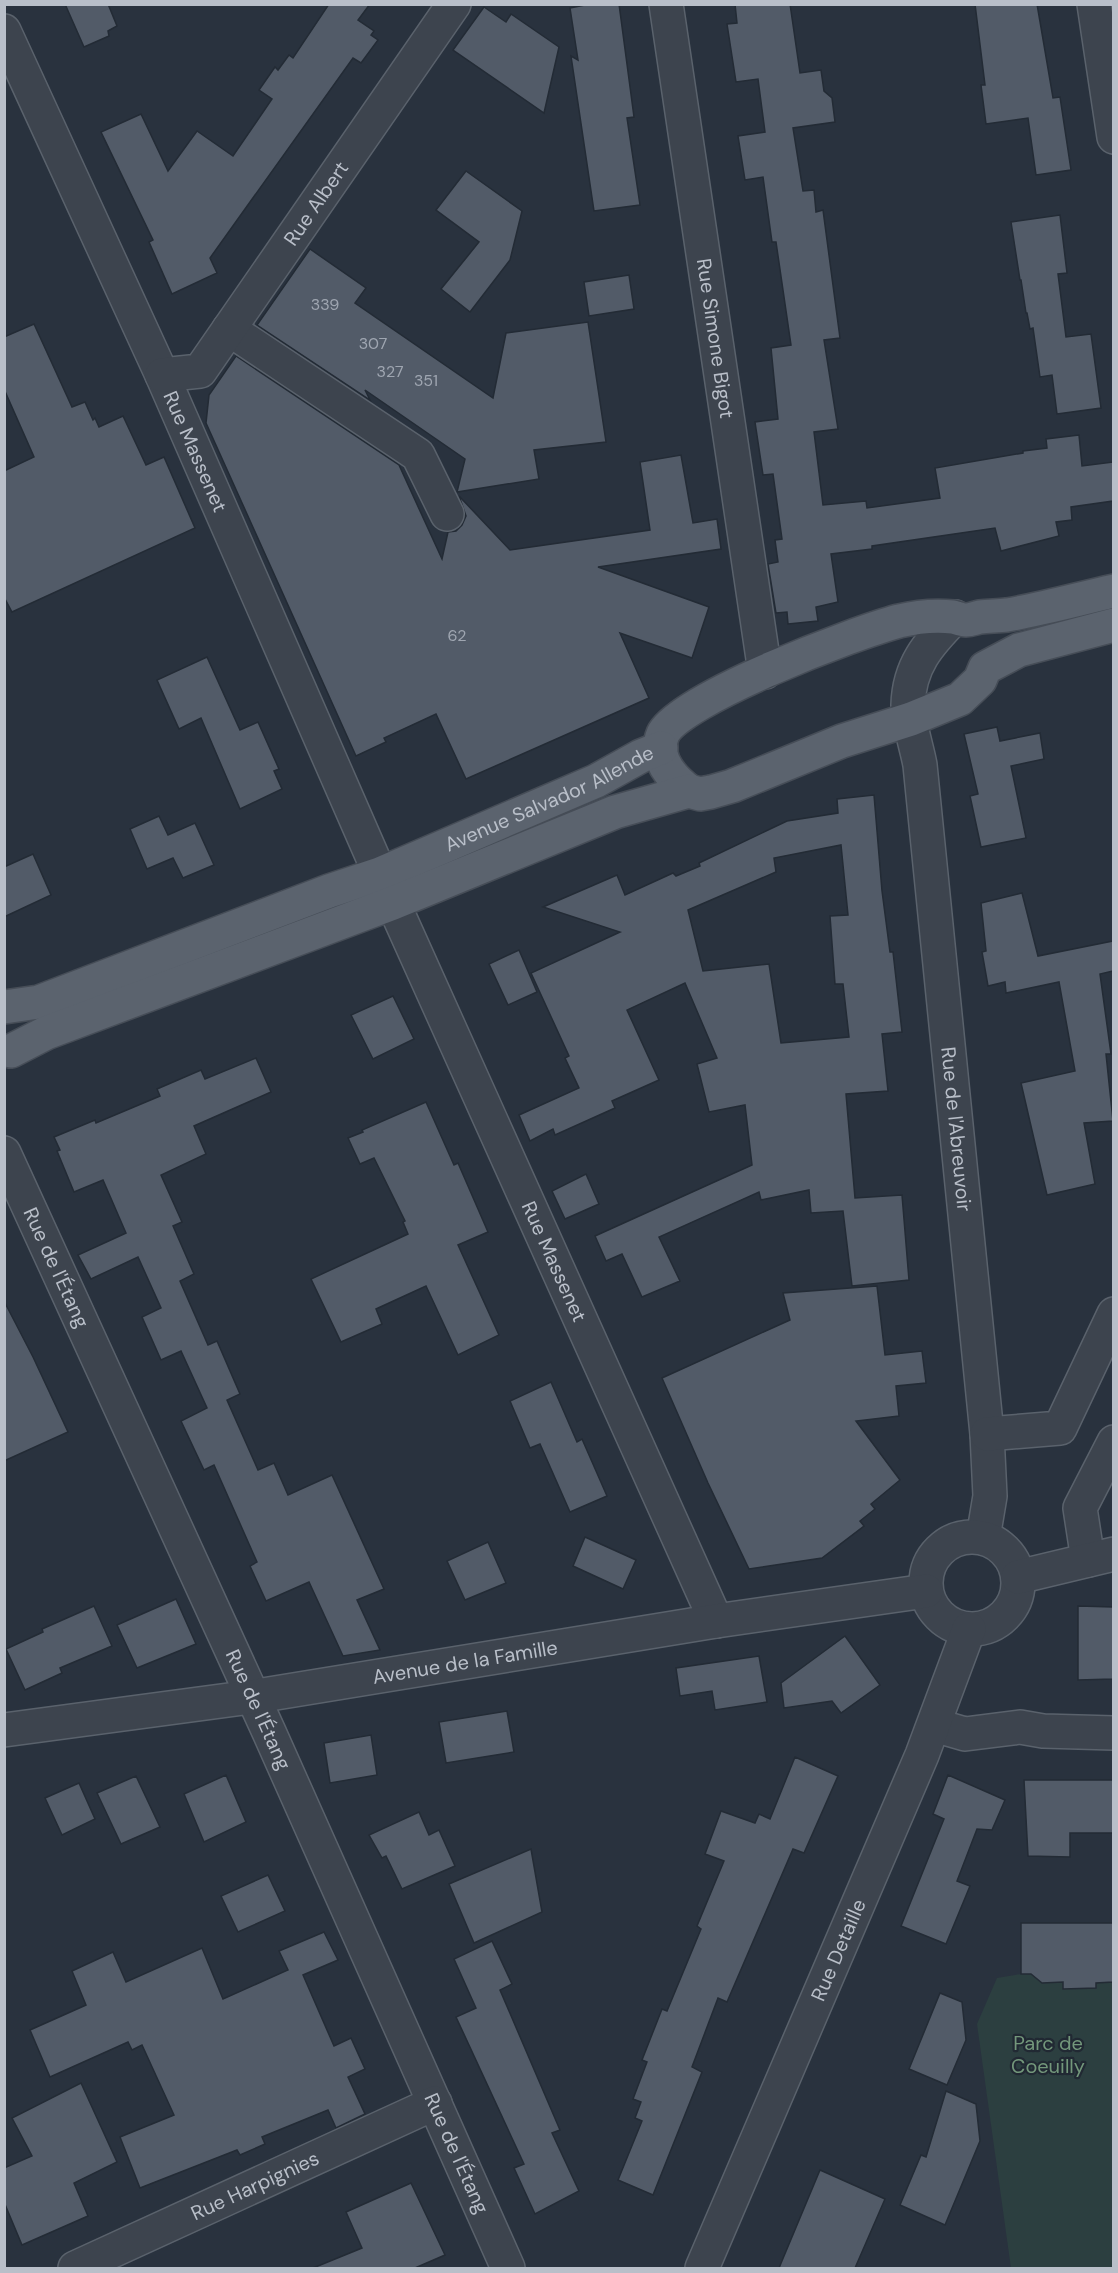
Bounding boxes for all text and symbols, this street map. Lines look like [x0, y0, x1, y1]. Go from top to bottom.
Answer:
street label: Rue Albert [278, 156, 354, 251]
street label: Rue Simone Bigot [691, 257, 740, 420]
house number: 339 [311, 294, 339, 315]
house number: 307 [359, 333, 387, 354]
house number: 327 [377, 361, 403, 382]
house number: 351 [414, 370, 438, 391]
street label: Rue Massenet [158, 387, 233, 516]
house number: 62 [448, 625, 466, 646]
street label: Avenue Salvador Allende [441, 739, 657, 858]
street label: Rue de l'Abreuvoir [935, 1045, 978, 1213]
street label: Rue Massenet [516, 1197, 593, 1326]
street label: Rue de l'Étang [18, 1203, 95, 1332]
street label: Avenue de la Famille [371, 1634, 559, 1690]
street label: Rue de l'Étang [220, 1645, 297, 1774]
street label: Rue Detaille [805, 1895, 872, 2005]
park label: Parc de Coeuilly [1011, 2030, 1085, 2079]
street label: Rue de l'Étang [419, 2089, 495, 2218]
street label: Rue Harpignies [187, 2145, 323, 2226]

